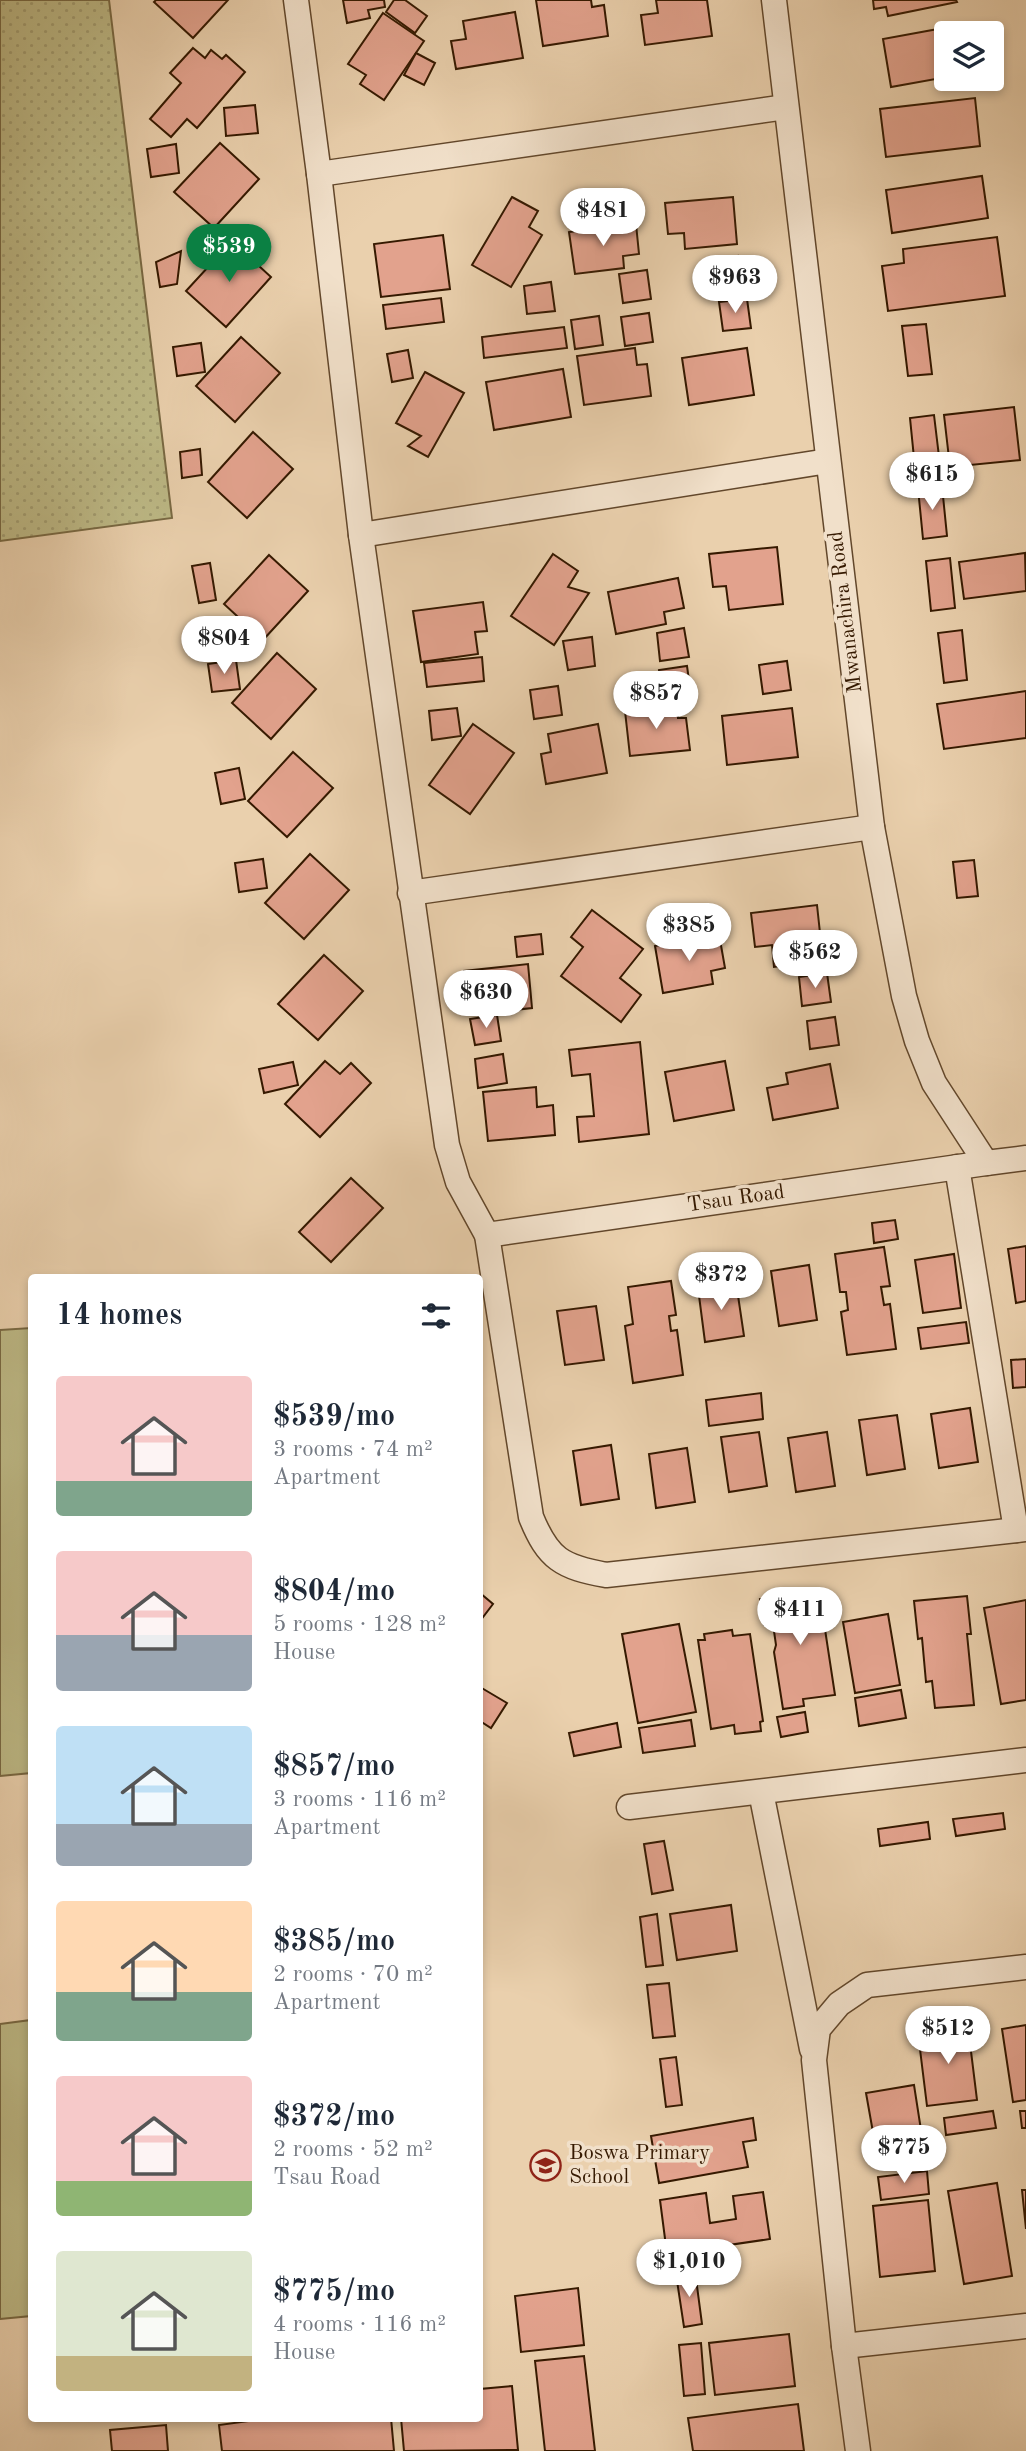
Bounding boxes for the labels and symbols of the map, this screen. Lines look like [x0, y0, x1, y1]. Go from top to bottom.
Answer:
pin: $481 [562, 188, 644, 248]
pin: $539 [188, 224, 270, 284]
pin: $963 [694, 256, 776, 315]
pin: $615 [891, 452, 973, 512]
street label: Mwanachira Road [826, 530, 866, 694]
pin: $804 [183, 616, 265, 676]
pin: $857 [615, 672, 697, 731]
pin: $385 [648, 904, 730, 963]
pin: $562 [774, 930, 856, 990]
pin: $630 [445, 970, 527, 1030]
street label: Tsau Road [686, 1182, 786, 1216]
pin: $372 [680, 1252, 762, 1312]
pin: $411 [759, 1588, 841, 1647]
pin: $512 [907, 2007, 989, 2066]
pin: $775 [863, 2126, 945, 2185]
place label: Boswa Primary School [569, 2143, 710, 2188]
school or university icon: Boswa Primary School [529, 2148, 563, 2182]
pin: $1,010 [632, 2240, 746, 2299]

